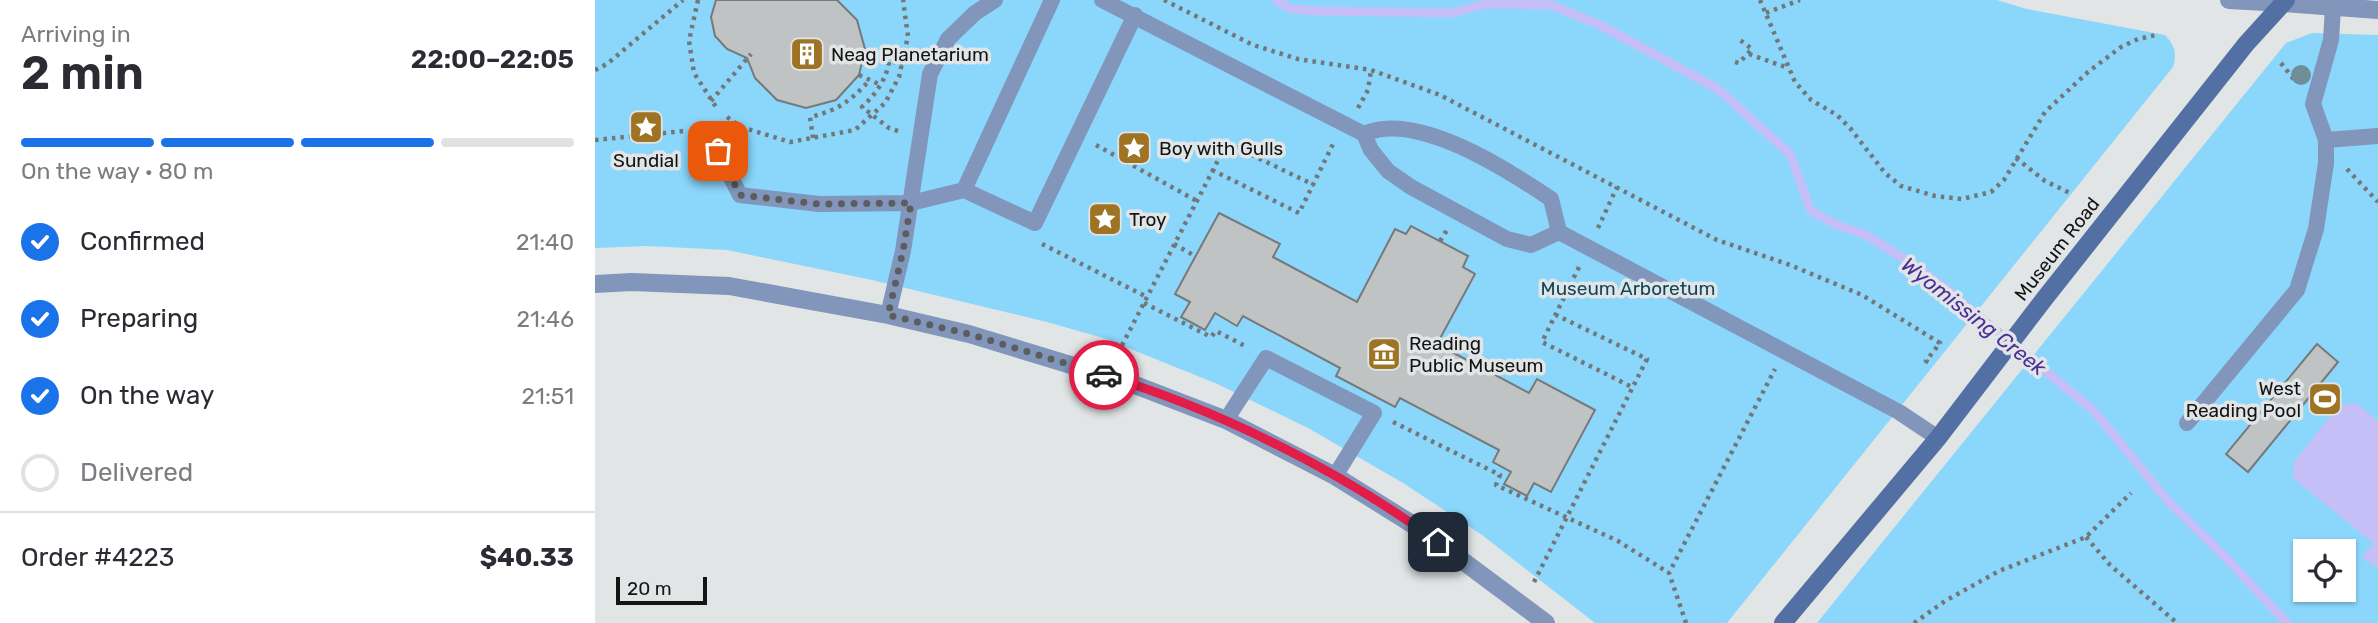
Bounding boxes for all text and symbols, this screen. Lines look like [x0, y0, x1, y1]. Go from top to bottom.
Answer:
text: Arriving in [21, 20, 131, 48]
building icon: Neag Planetarium [788, 35, 826, 73]
place label: Neag Planetarium [831, 43, 989, 66]
text: 22:00–22:05 [411, 44, 574, 75]
text: 2 min [21, 46, 144, 101]
place icon: Sundial [627, 108, 665, 146]
pin [688, 121, 748, 181]
place icon: Boy with Gulls [1115, 129, 1153, 167]
icon: bag [699, 132, 737, 170]
place label: Boy with Gulls [1159, 137, 1283, 160]
place label: Sundial [613, 149, 679, 172]
text: On the way · 80 m [21, 157, 213, 185]
street label: Museum Road [2009, 193, 2105, 305]
place icon: Troy [1086, 200, 1124, 238]
place label: Troy [1129, 208, 1167, 231]
icon: check [21, 223, 59, 261]
text: Confirmed [80, 226, 205, 257]
text: 21:40 [516, 228, 574, 256]
water label: Wyomissing Creek [1897, 252, 2052, 381]
park label: Museum Arboretum [1541, 277, 1715, 300]
icon: check [21, 300, 59, 338]
text: Preparing [80, 303, 198, 334]
text: 21:46 [517, 305, 574, 333]
place label: Reading Public Museum [1409, 332, 1543, 377]
museum icon: Reading Public Museum [1365, 335, 1403, 373]
courier [1069, 340, 1139, 410]
icon: car [1085, 356, 1123, 394]
icon: check [21, 377, 59, 415]
place label: West Reading Pool [2186, 377, 2302, 422]
text: On the way [80, 380, 214, 411]
sports icon: West Reading Pool [2306, 380, 2344, 418]
text: 21:51 [522, 382, 574, 410]
text: Delivered [80, 457, 193, 488]
pin [1408, 512, 1468, 572]
icon: home [1419, 523, 1457, 561]
map controls [2293, 539, 2356, 602]
button: locate [2293, 539, 2356, 602]
text: Order #4223 [21, 542, 174, 573]
text: $40.33 [480, 542, 574, 573]
scale bar [616, 574, 707, 606]
text: 20 m [627, 577, 672, 600]

